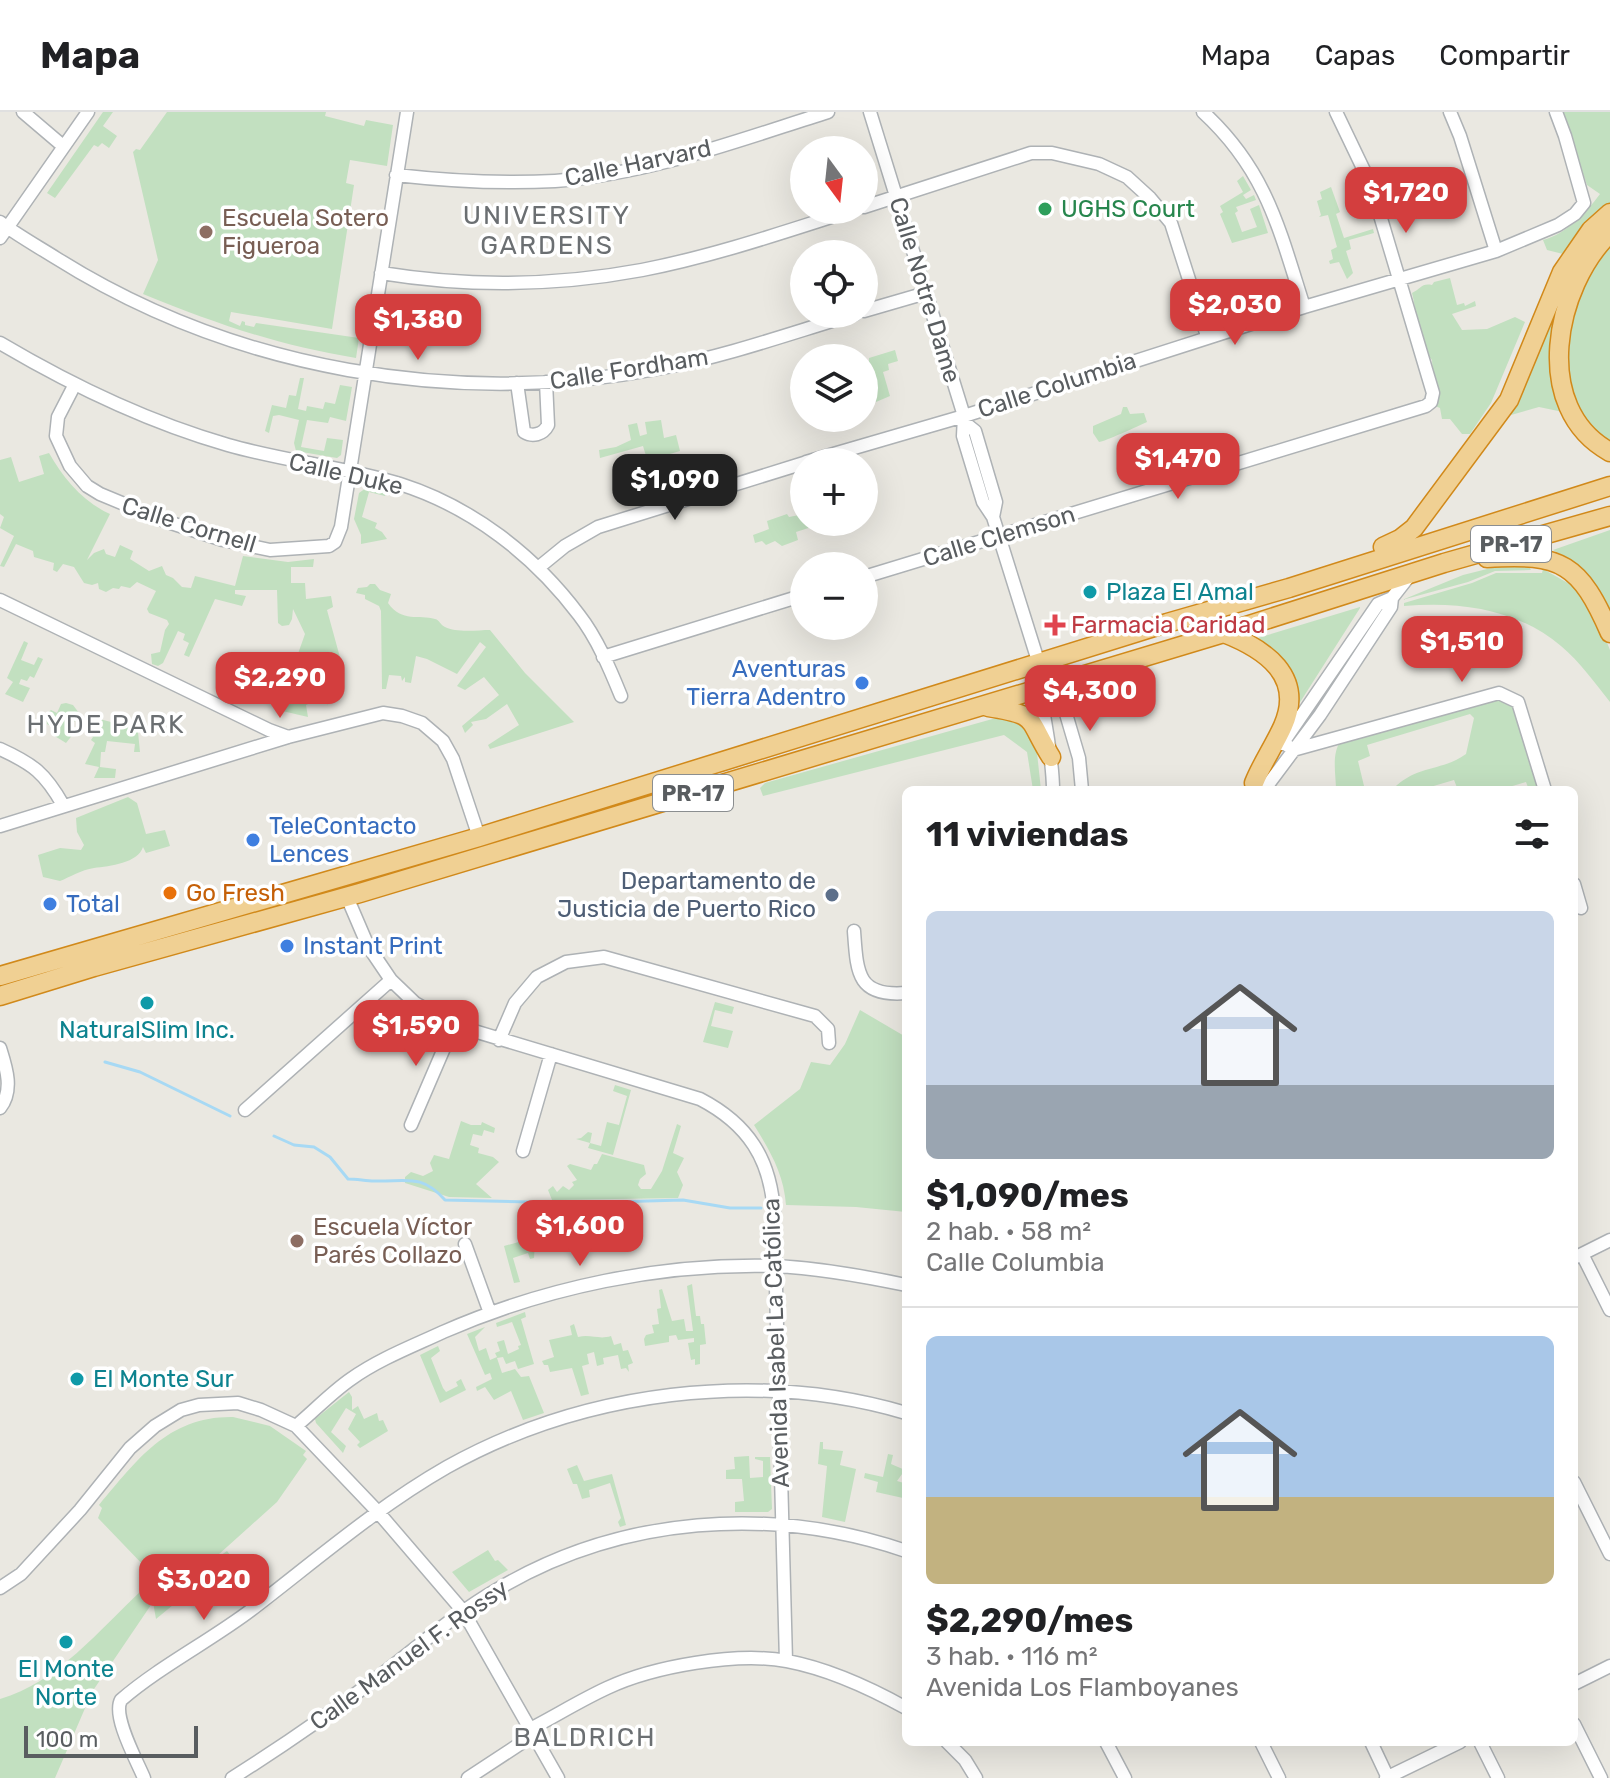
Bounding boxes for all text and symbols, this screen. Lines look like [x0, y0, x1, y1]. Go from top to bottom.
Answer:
text: Mapa [40, 32, 140, 78]
text: Mapa [1201, 39, 1271, 72]
text: Capas [1315, 39, 1395, 72]
text: Compartir [1439, 39, 1570, 72]
street label: Calle Harvard [562, 134, 714, 192]
north arrow [790, 136, 878, 224]
map controls [790, 136, 878, 640]
pin: $1,720 [1341, 167, 1471, 235]
text: $1,720 [1363, 177, 1449, 208]
street label: Calle Notre Dame [883, 194, 967, 386]
place label: UGHS Court [1061, 195, 1195, 223]
district label: UNIVERSITY GARDENS [463, 200, 631, 261]
marker: UGHS Court [1036, 200, 1054, 218]
place label: Escuela Sotero Figueroa [222, 204, 389, 260]
marker: Escuela Sotero Figueroa [197, 223, 215, 241]
button: locate [790, 240, 878, 328]
pin: $2,030 [1170, 279, 1300, 347]
text: $2,030 [1188, 289, 1282, 320]
pin: $1,380 [353, 294, 483, 362]
text: $1,380 [373, 304, 463, 335]
street label: Calle Fordham [548, 343, 710, 395]
button: layers [790, 344, 878, 432]
street label: Calle Columbia [974, 346, 1140, 424]
pin: $1,470 [1113, 433, 1243, 501]
text: $1,470 [1134, 443, 1222, 474]
street label: Calle Duke [286, 447, 406, 501]
button: + [790, 448, 878, 536]
pin: $1,090 [610, 454, 740, 522]
text: $1,090 [630, 464, 720, 495]
street label: Calle Cornell [119, 491, 259, 559]
street label: Calle Clemson [920, 500, 1078, 572]
road number: PR-17 [1471, 526, 1551, 562]
button: − [790, 552, 878, 640]
place label: Plaza El Amal [1106, 578, 1254, 606]
marker: Plaza El Amal [1081, 583, 1099, 601]
place label: Farmacia Caridad [1071, 611, 1265, 639]
marker: Farmacia Caridad [1046, 616, 1064, 634]
pin: $1,510 [1397, 616, 1527, 684]
text: $1,510 [1420, 626, 1504, 657]
pin: $2,290 [215, 652, 345, 720]
place label: Aventuras Tierra Adentro [686, 655, 846, 711]
text: $2,290 [234, 662, 326, 693]
pin: $4,300 [1025, 665, 1155, 733]
marker: Aventuras Tierra Adentro [853, 674, 871, 692]
text: $4,300 [1043, 675, 1137, 706]
district label: HYDE PARK [26, 709, 186, 740]
road number: PR-17 [653, 775, 733, 811]
place label: TeleContacto Lences [269, 812, 416, 868]
icon: filters [1510, 812, 1554, 856]
text: 11 viviendas [926, 814, 1128, 855]
marker: TeleContacto Lences [244, 831, 262, 849]
place label: Departamento de Justicia de Puerto Rico [557, 867, 816, 923]
place label: Go Fresh [186, 879, 285, 907]
marker: Go Fresh [161, 884, 179, 902]
marker: Departamento de Justicia de Puerto Rico [823, 886, 841, 904]
place label: Total [66, 890, 120, 918]
marker: Total [41, 895, 59, 913]
place label: Instant Print [303, 932, 443, 960]
marker: Instant Print [278, 937, 296, 955]
icon: home [1168, 963, 1312, 1107]
marker: NaturalSlim Inc. [138, 994, 156, 1012]
pin: $1,590 [351, 1000, 481, 1068]
text: $1,590 [372, 1010, 460, 1041]
place label: NaturalSlim Inc. [59, 1016, 235, 1044]
text: $1,090/mes [926, 1175, 1129, 1216]
street label: Avenida Isabel La Católica [757, 1198, 795, 1488]
pin: $1,600 [515, 1200, 645, 1268]
text: $1,600 [535, 1210, 625, 1241]
place label: Escuela Víctor Parés Collazo [313, 1213, 472, 1269]
text: 2 hab. · 58 m² [926, 1216, 1091, 1247]
marker: Escuela Víctor Parés Collazo [288, 1232, 306, 1250]
text: Calle Columbia [926, 1247, 1105, 1278]
place label: El Monte Sur [93, 1365, 234, 1393]
marker: El Monte Sur [68, 1370, 86, 1388]
icon: home [1168, 1388, 1312, 1532]
pin: $3,020 [139, 1554, 269, 1622]
text: $3,020 [157, 1564, 251, 1595]
street label: Calle Manuel F. Rossy [305, 1574, 513, 1736]
text: $2,290/mes [926, 1600, 1133, 1641]
marker: El Monte Norte [57, 1633, 75, 1651]
text: 3 hab. · 116 m² [926, 1641, 1098, 1672]
place label: El Monte Norte [18, 1655, 114, 1711]
text: Avenida Los Flamboyanes [926, 1672, 1239, 1703]
scale bar [24, 1722, 198, 1758]
district label: BALDRICH [513, 1722, 657, 1753]
text: 100 m [36, 1726, 98, 1753]

